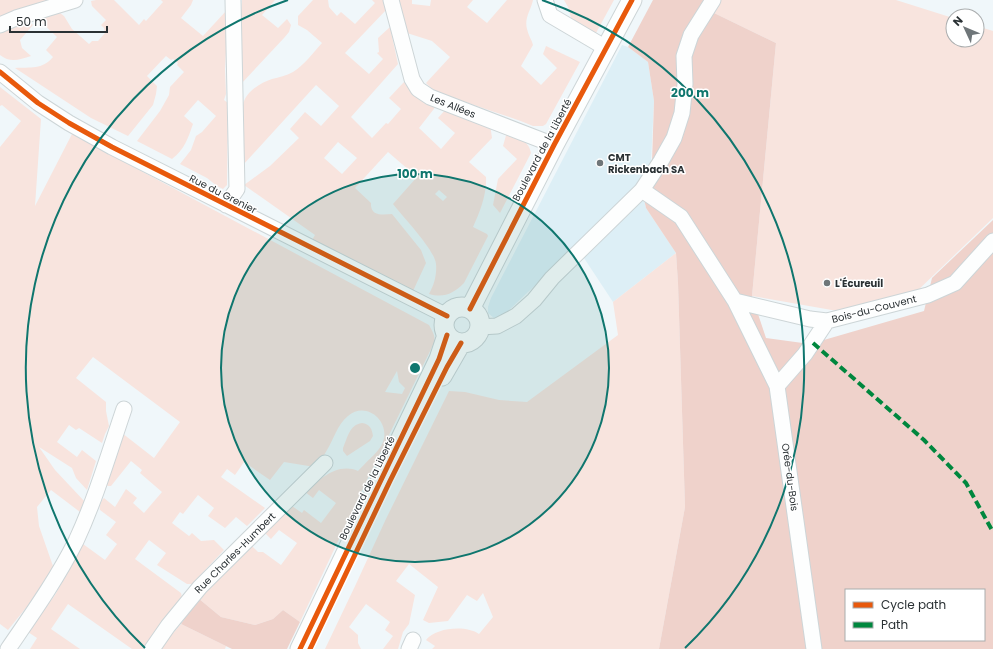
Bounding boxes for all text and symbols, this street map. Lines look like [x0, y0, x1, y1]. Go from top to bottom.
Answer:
scale bar [10, 8, 107, 34]
north arrow [945, 8, 985, 48]
text: 50 m [16, 13, 47, 30]
text: N [949, 13, 966, 30]
text: 200 m [671, 84, 709, 101]
street label: Les Allées [428, 90, 478, 122]
street label: Boulevard de la Liberté [509, 96, 575, 204]
place label: CMT Rickenbach SA [608, 150, 685, 177]
marker: CMT Rickenbach SA [595, 158, 605, 168]
text: 100 m [397, 165, 433, 182]
street label: Rue du Grenier [187, 171, 259, 218]
place label: L'Écureuil [835, 276, 883, 291]
marker: L'Écureuil [822, 278, 832, 288]
street label: Bois-du-Couvent [830, 291, 918, 327]
centre of rings [408, 361, 422, 375]
street label: Boulevard de la Liberté [335, 434, 399, 542]
street label: Orée-du-Bois [778, 442, 802, 512]
street label: Rue Charles-Humbert [191, 509, 279, 597]
legend [845, 589, 985, 641]
text: Cycle path [881, 596, 946, 613]
text: Path [881, 616, 908, 633]

